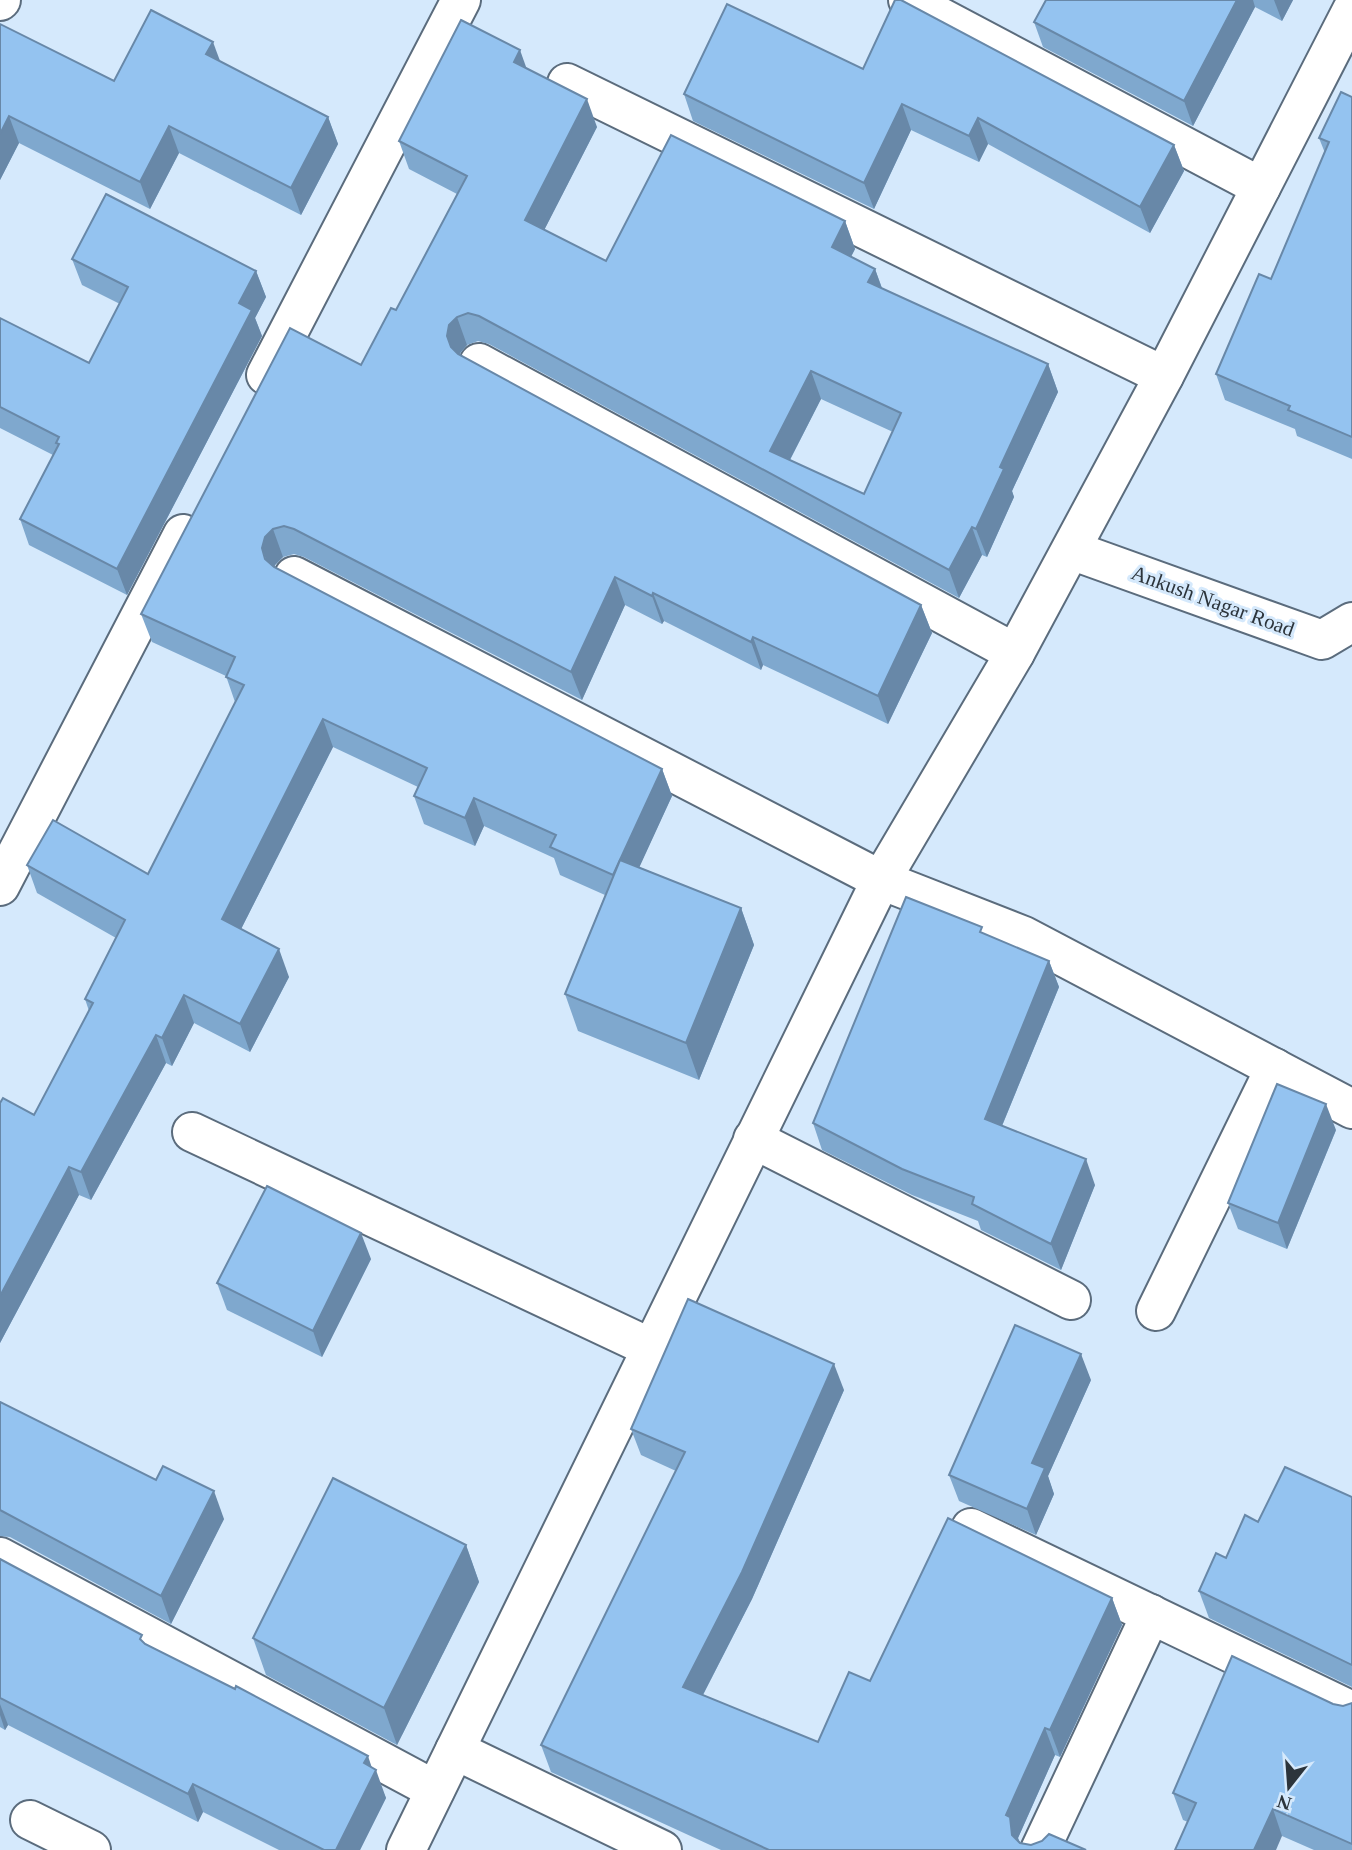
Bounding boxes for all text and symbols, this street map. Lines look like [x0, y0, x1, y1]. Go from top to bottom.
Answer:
street label: Ankush Nagar Road [1128, 560, 1298, 642]
north arrow [1254, 1752, 1324, 1822]
text: N [1274, 1791, 1294, 1815]

